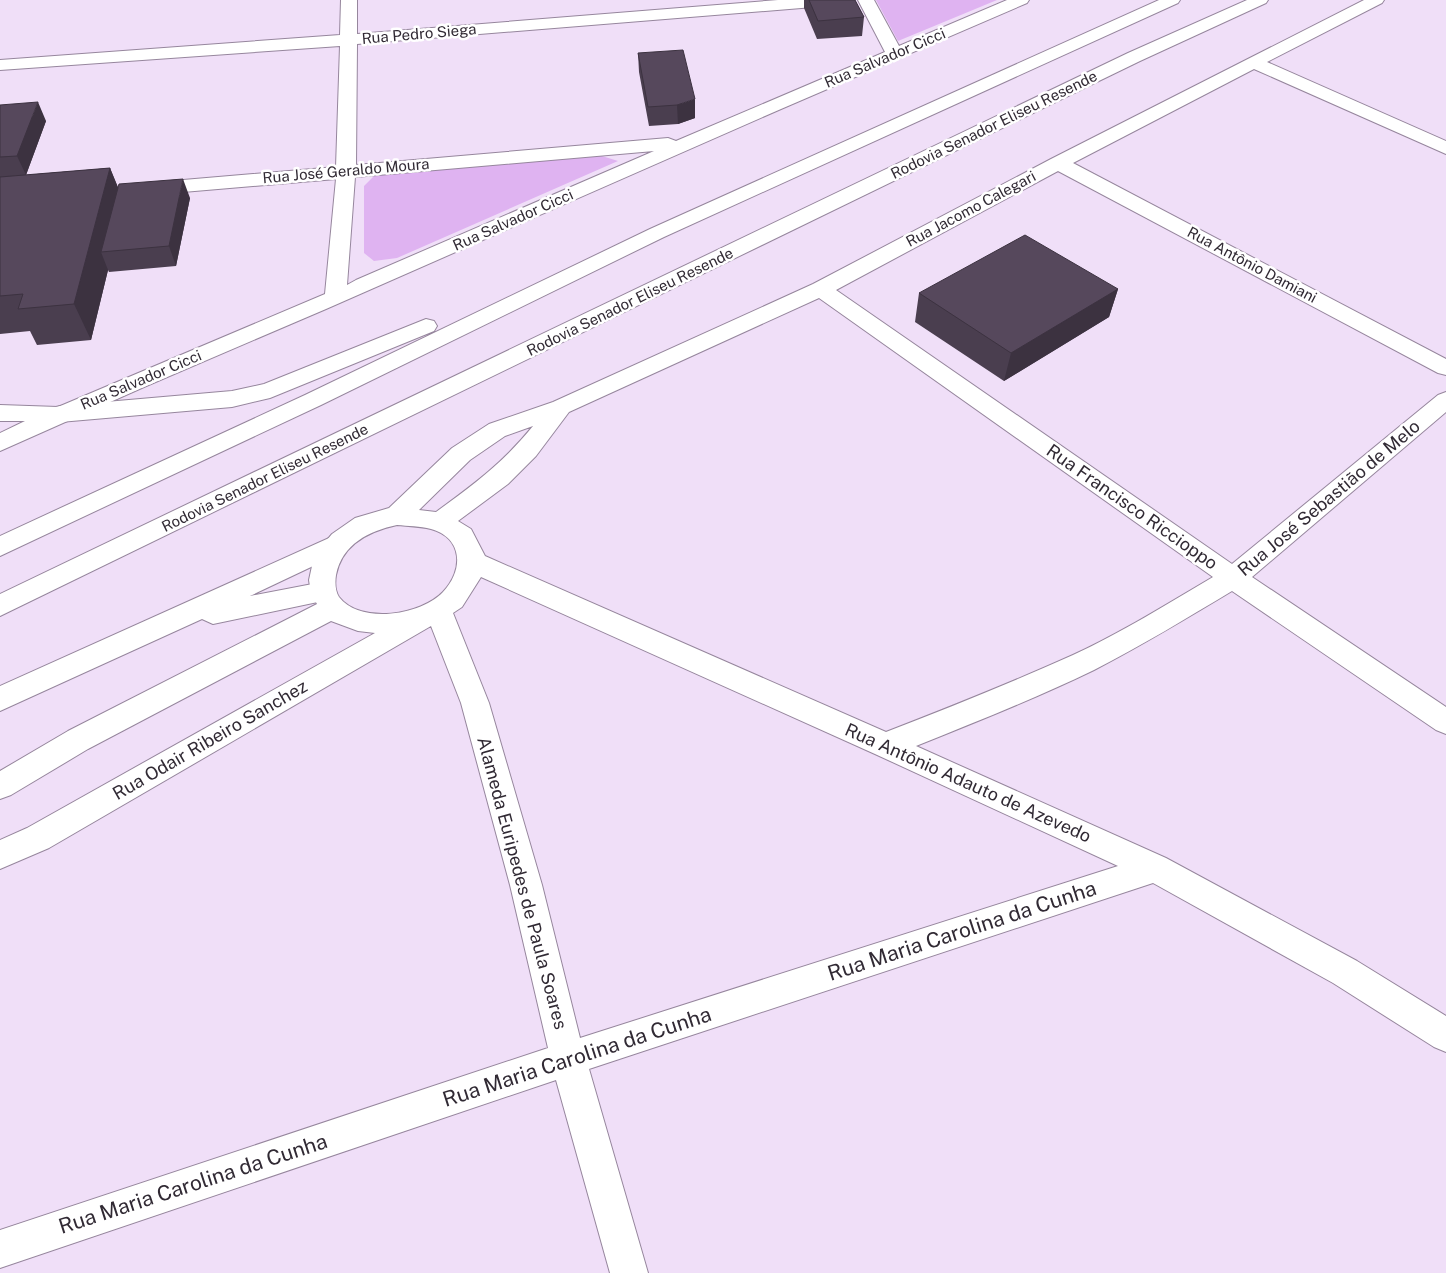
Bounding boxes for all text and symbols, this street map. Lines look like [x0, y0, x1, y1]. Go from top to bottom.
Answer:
street label: Rua Pedro Siega [361, 20, 477, 47]
street label: Rua Salvador Cicci [822, 24, 948, 91]
street label: Rodovia Senador Eliseu Resende [888, 67, 1100, 182]
street label: Rua José Geraldo Moura [262, 155, 430, 186]
street label: Rua Jacomo Calegari [903, 167, 1039, 250]
street label: Rua Salvador Cicci [450, 185, 576, 254]
street label: Rua Antônio Damiani [1185, 223, 1320, 306]
street label: Rodovia Senador Eliseu Resende [524, 244, 736, 359]
street label: Rua Salvador Cicci [78, 346, 204, 413]
street label: Rua José Sebastião de Melo [1233, 415, 1424, 580]
street label: Rodovia Senador Eliseu Resende [159, 420, 371, 535]
street label: Rua Francisco Riccioppo [1043, 439, 1222, 574]
street label: Rua Odair Ribeiro Sanchez [109, 675, 311, 804]
street label: Rua Antônio Adauto de Azevedo [842, 719, 1094, 846]
street label: Alameda Euripedes de Paula Soares [473, 734, 572, 1031]
street label: Rua Maria Carolina da Cunha [824, 875, 1099, 986]
street label: Rua Maria Carolina da Cunha [439, 1001, 714, 1112]
street label: Rua Maria Carolina da Cunha [55, 1128, 330, 1239]

